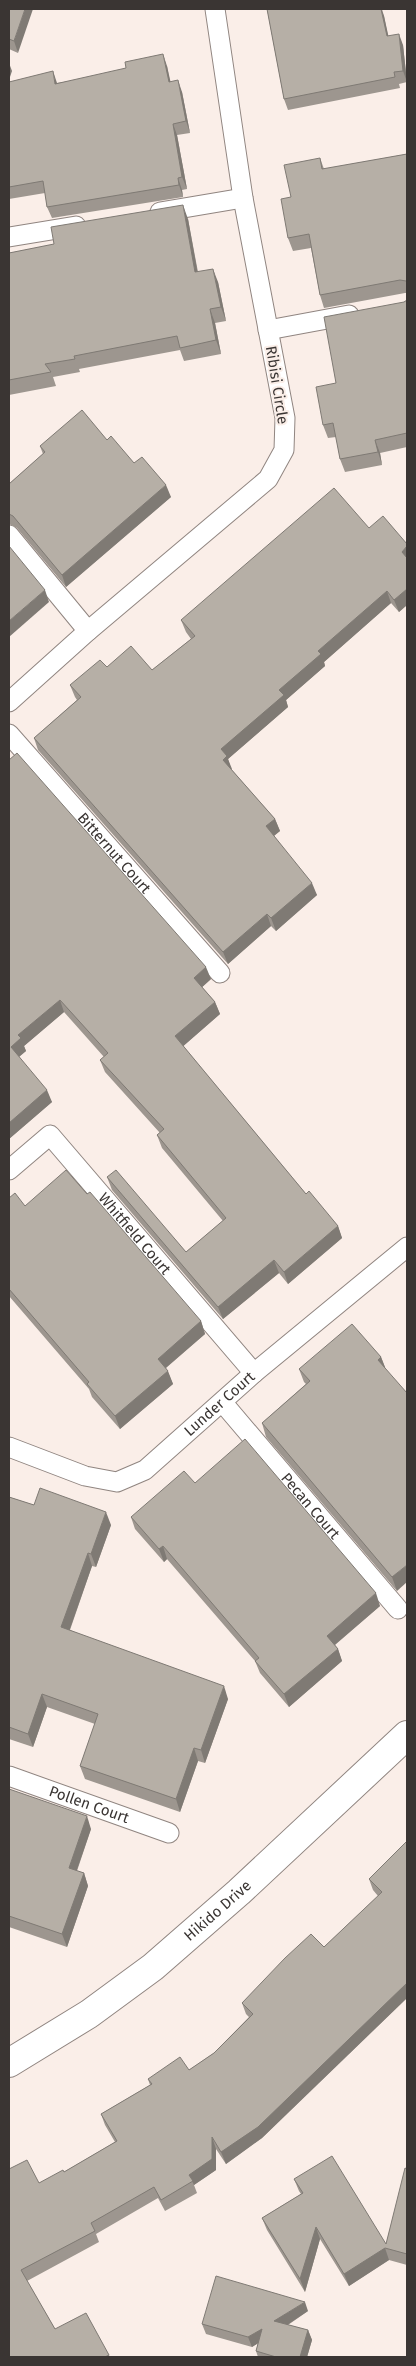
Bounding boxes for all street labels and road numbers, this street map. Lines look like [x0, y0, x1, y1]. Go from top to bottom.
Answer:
street label: Ribisi Circle [262, 344, 292, 426]
street label: Bitternut Court [74, 809, 155, 898]
street label: Whitfield Court [95, 1189, 175, 1279]
street label: Lunder Court [180, 1367, 259, 1440]
street label: Pecan Court [277, 1469, 344, 1543]
street label: Pollen Court [47, 1782, 132, 1827]
street label: Hikido Drive [180, 1876, 255, 1945]

